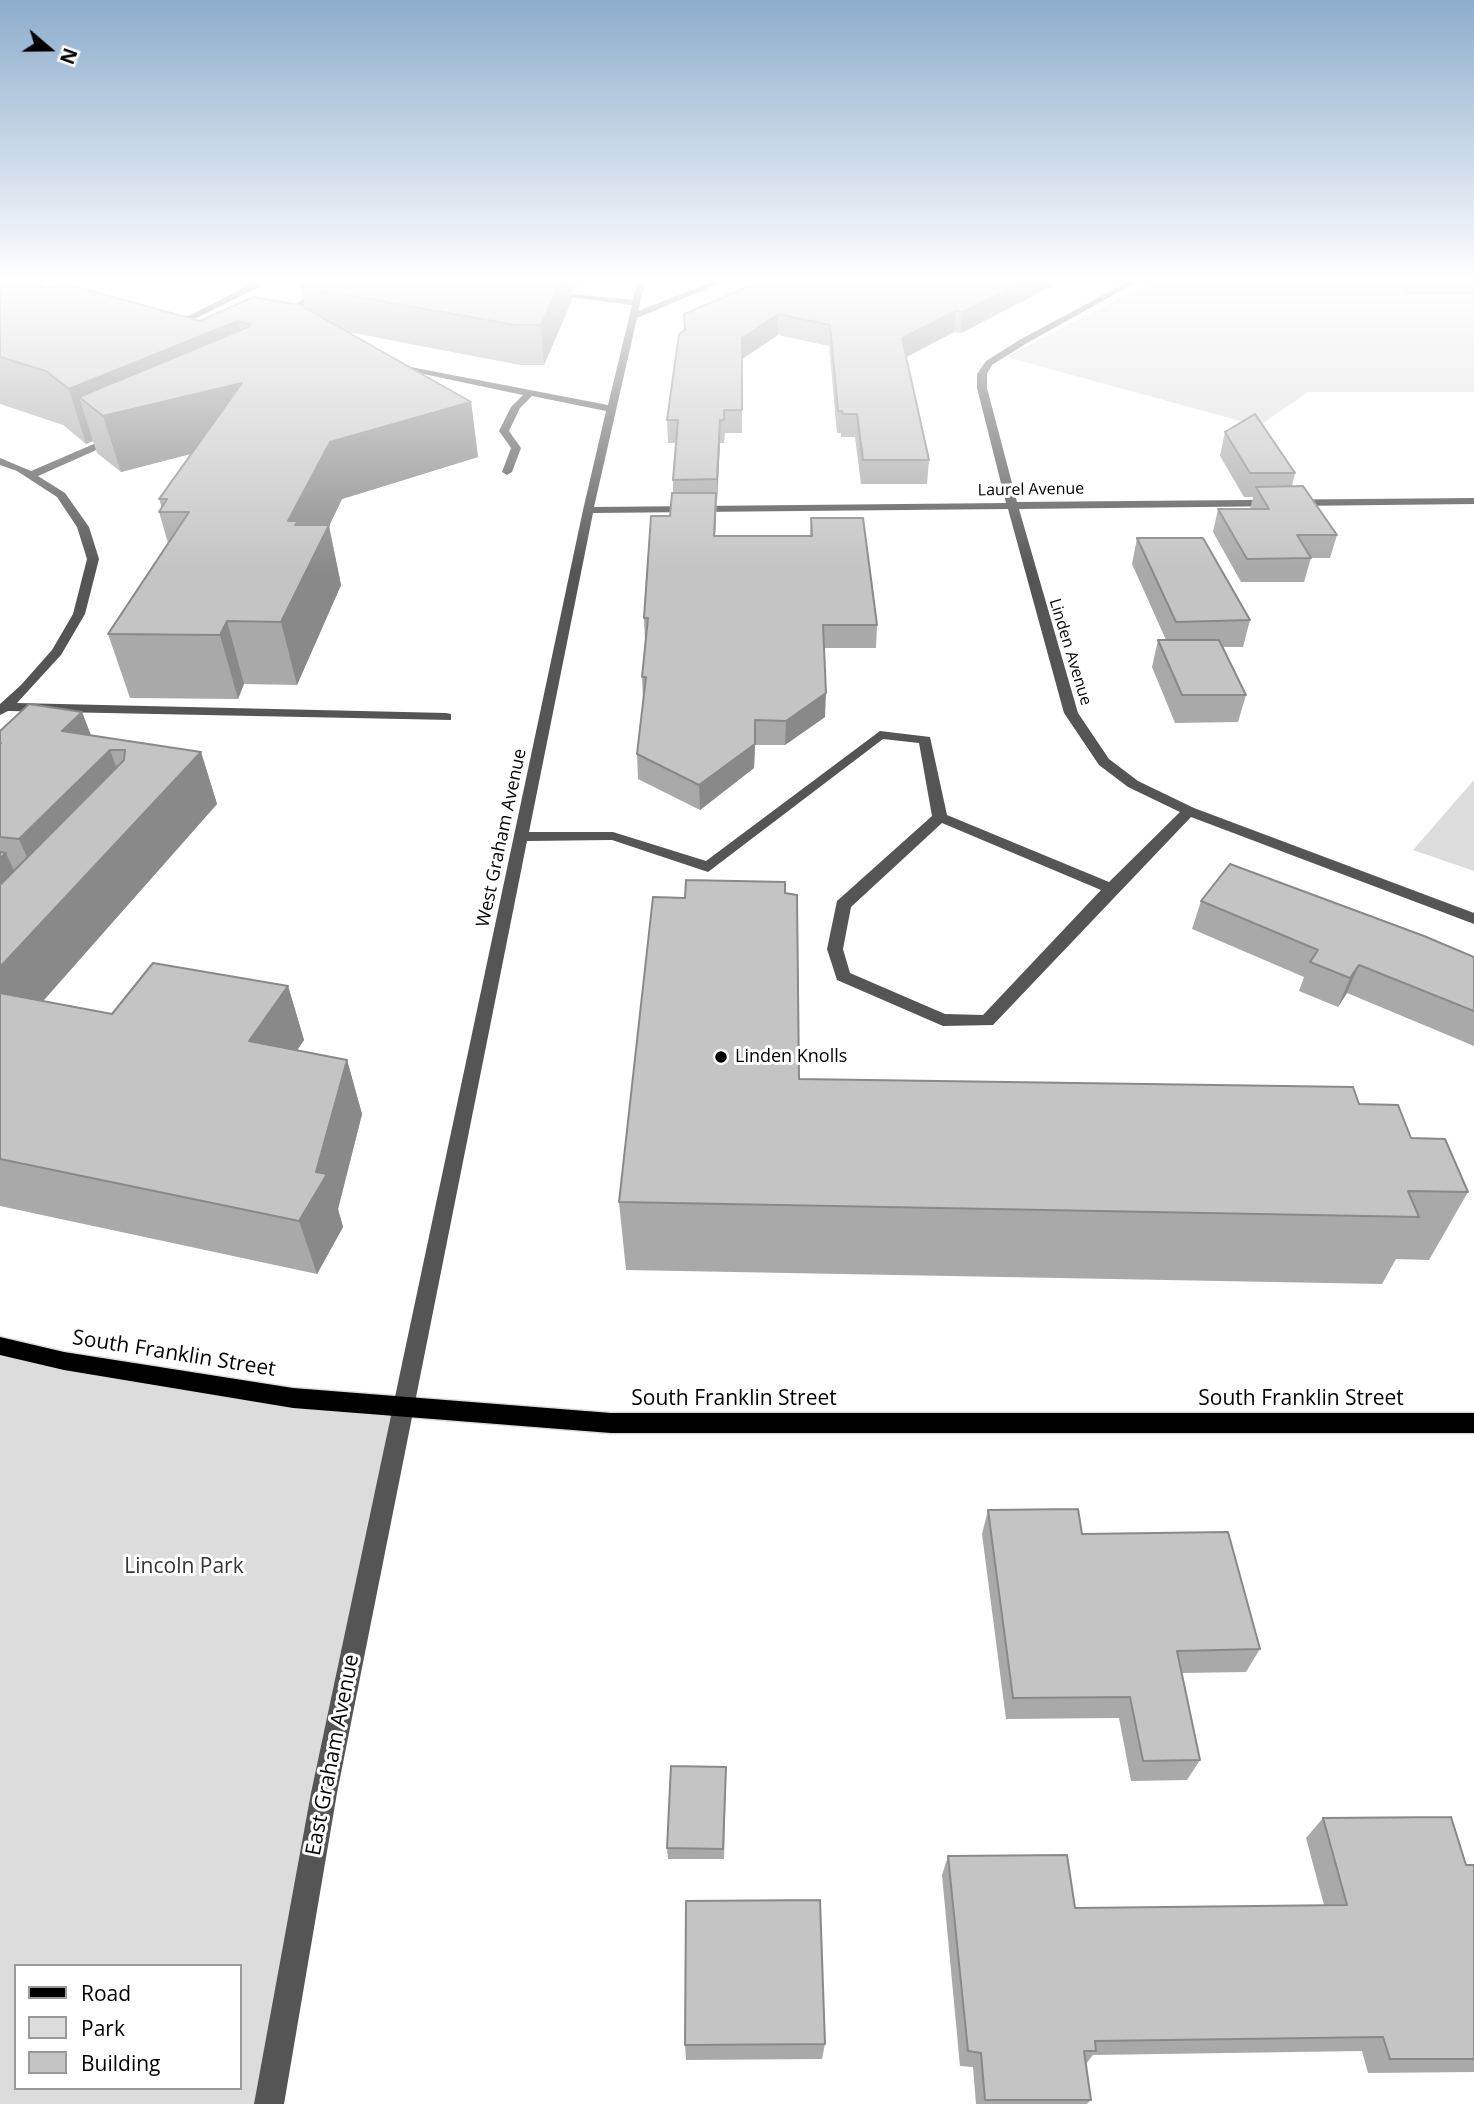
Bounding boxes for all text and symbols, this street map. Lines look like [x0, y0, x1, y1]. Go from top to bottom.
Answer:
north arrow [14, 14, 84, 84]
text: N [54, 44, 84, 68]
street label: Laurel Avenue [978, 479, 1084, 501]
street label: Linden Avenue [1045, 596, 1095, 708]
street label: West Graham Avenue [473, 747, 531, 929]
place label: Linden Knolls [735, 1046, 847, 1068]
marker: Linden Knolls [713, 1049, 729, 1065]
street label: South Franklin Street [71, 1325, 277, 1383]
street label: South Franklin Street [631, 1386, 837, 1412]
street label: South Franklin Street [1198, 1386, 1404, 1412]
park label: Lincoln Park [124, 1554, 244, 1580]
street label: East Graham Avenue [301, 1652, 365, 1858]
legend [14, 1964, 242, 2090]
text: Road [81, 1979, 131, 2007]
text: Park [81, 2014, 125, 2042]
text: Building [81, 2049, 160, 2077]

